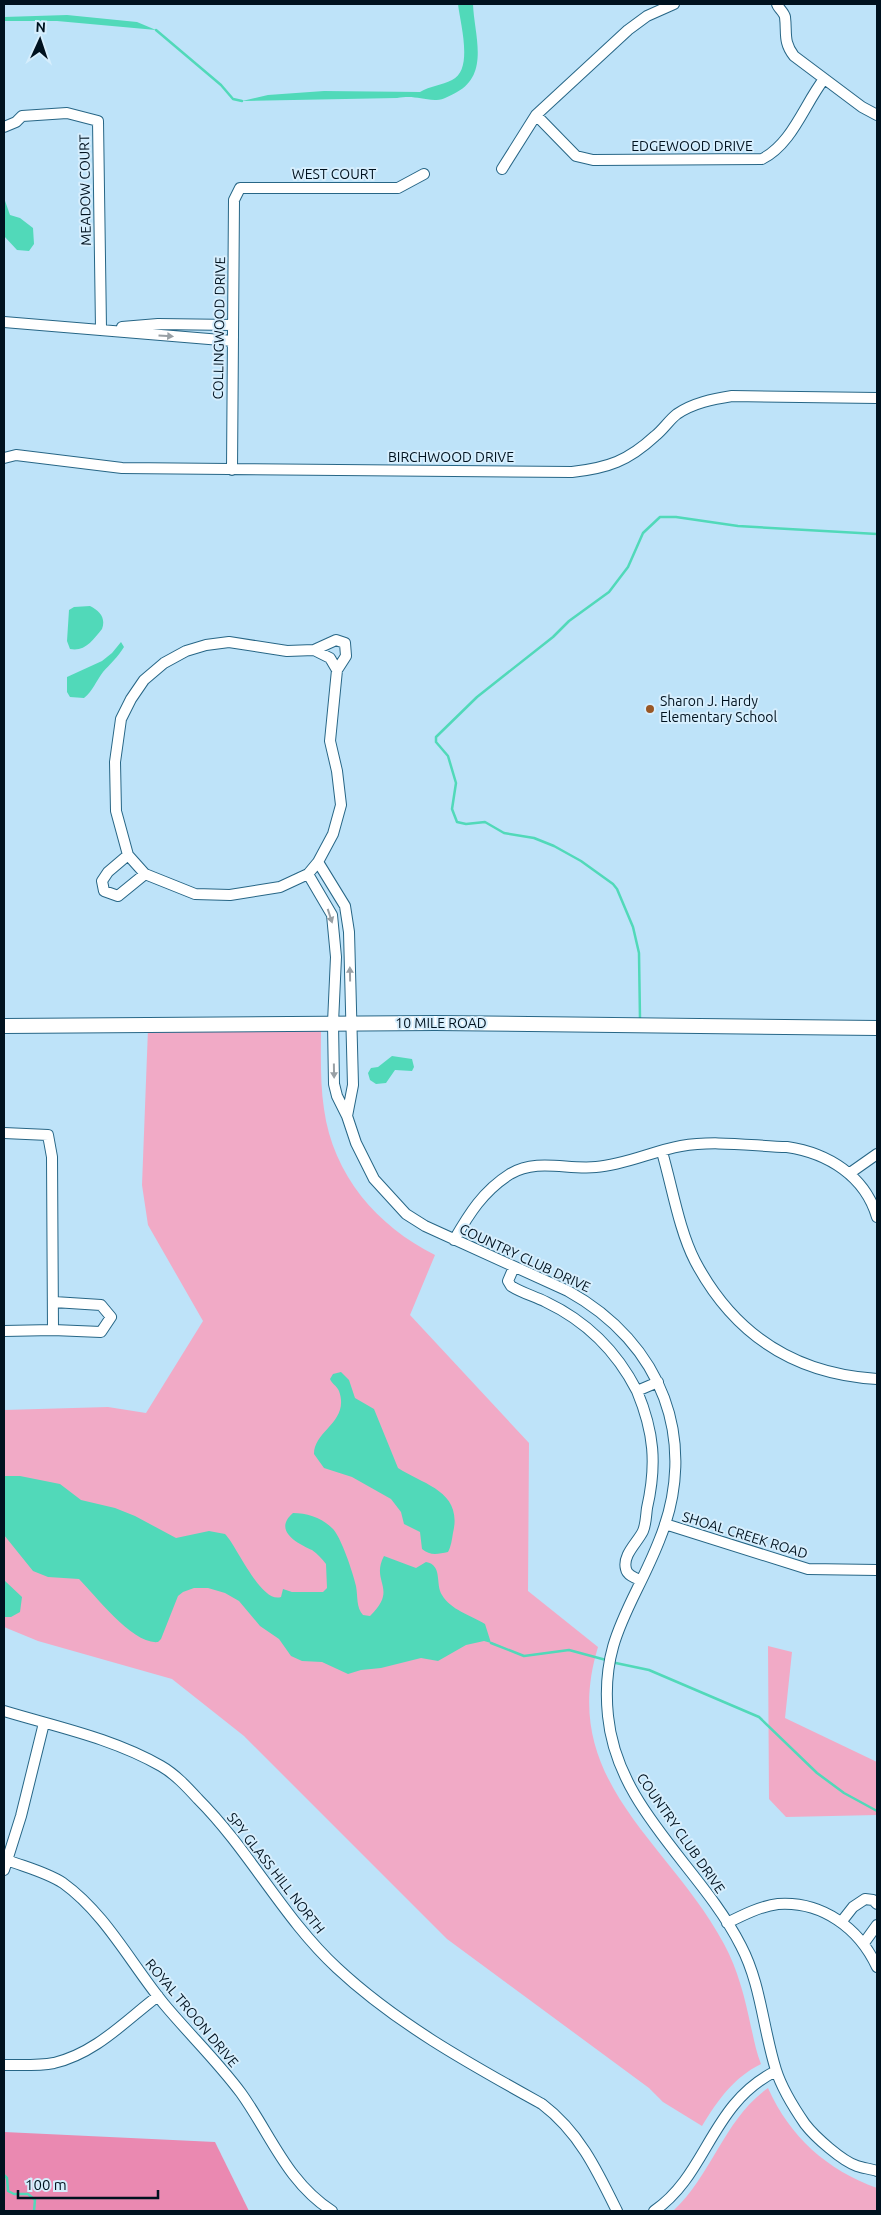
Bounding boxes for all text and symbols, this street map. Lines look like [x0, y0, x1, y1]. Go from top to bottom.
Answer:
north arrow [15, 15, 65, 65]
text: N [35, 19, 46, 35]
street label: MEADOW COURT [76, 134, 94, 246]
street label: EDGEWOOD DRIVE [631, 138, 753, 154]
street label: WEST COURT [292, 166, 376, 182]
street label: COLLINGWOOD DRIVE [210, 256, 228, 400]
one-way arrow [159, 333, 175, 341]
street label: BIRCHWOOD DRIVE [388, 449, 514, 465]
place label: Sharon J. Hardy Elementary School [660, 693, 778, 725]
marker: Sharon J. Hardy Elementary School [644, 703, 656, 715]
one-way arrow [327, 909, 335, 924]
one-way arrow [346, 966, 354, 982]
street label: 10 MILE ROAD [395, 1015, 487, 1031]
one-way arrow [330, 1063, 338, 1079]
street label: COUNTRY CLUB DRIVE [457, 1221, 593, 1295]
street label: SHOAL CREEK ROAD [680, 1508, 810, 1562]
street label: COUNTRY CLUB DRIVE [634, 1770, 729, 1896]
street label: SPY GLASS HILL NORTH [224, 1809, 328, 1937]
street label: ROYAL TROON DRIVE [142, 1956, 242, 2070]
scale bar [18, 2168, 158, 2200]
text: 100 m [25, 2176, 67, 2193]

